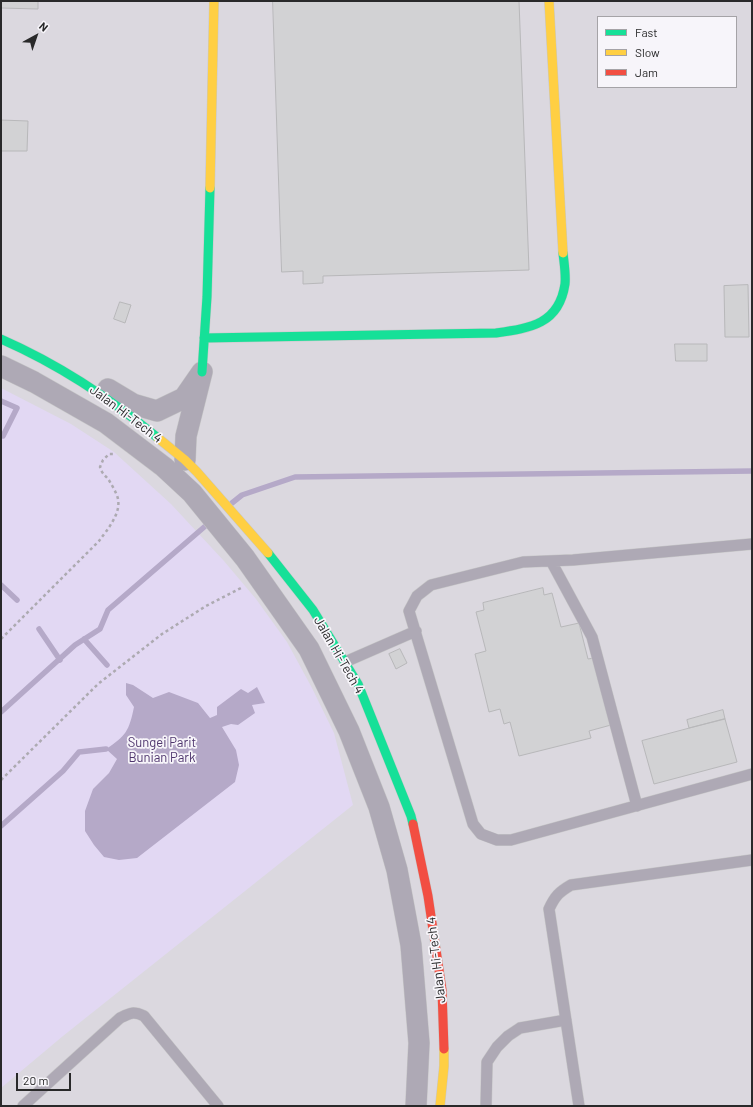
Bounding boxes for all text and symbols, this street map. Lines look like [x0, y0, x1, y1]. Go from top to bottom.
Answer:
north arrow [16, 16, 56, 56]
legend [597, 16, 737, 88]
text: N [37, 19, 51, 34]
text: Fast [635, 25, 658, 39]
text: Slow [635, 45, 660, 59]
text: Jam [635, 65, 658, 79]
street label: Jalan Hi-Tech 4 [87, 382, 165, 446]
street label: Jalan Hi-Tech 4 [311, 614, 367, 696]
park label: Sungei Parit Bunian Park [128, 735, 196, 766]
street label: Jalan Hi-Tech 4 [423, 916, 449, 1004]
scale bar [18, 1065, 73, 1091]
text: 20 m [23, 1073, 49, 1087]

